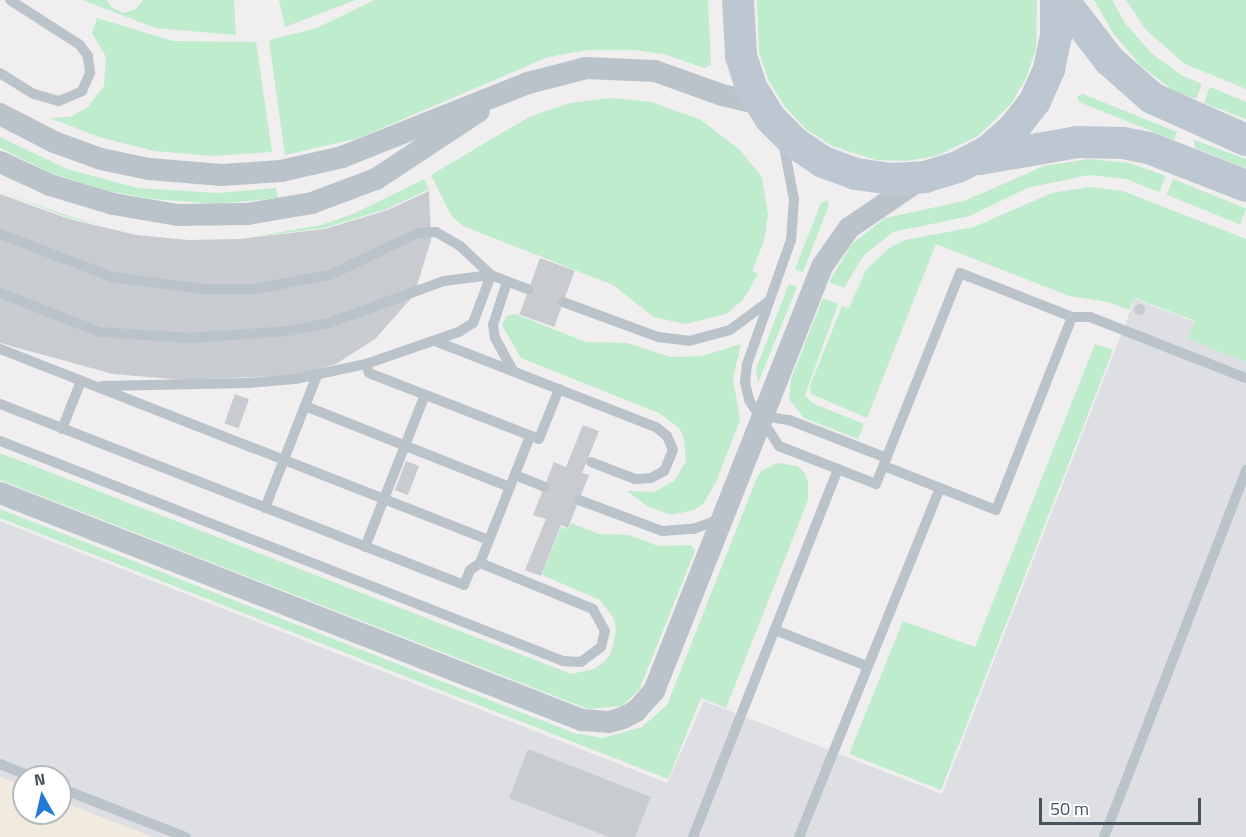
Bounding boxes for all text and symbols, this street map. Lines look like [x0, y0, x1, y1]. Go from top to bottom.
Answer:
north arrow [12, 765, 72, 825]
text: N [33, 767, 47, 792]
scale bar [1042, 786, 1204, 824]
text: 50 m [1050, 795, 1089, 822]

